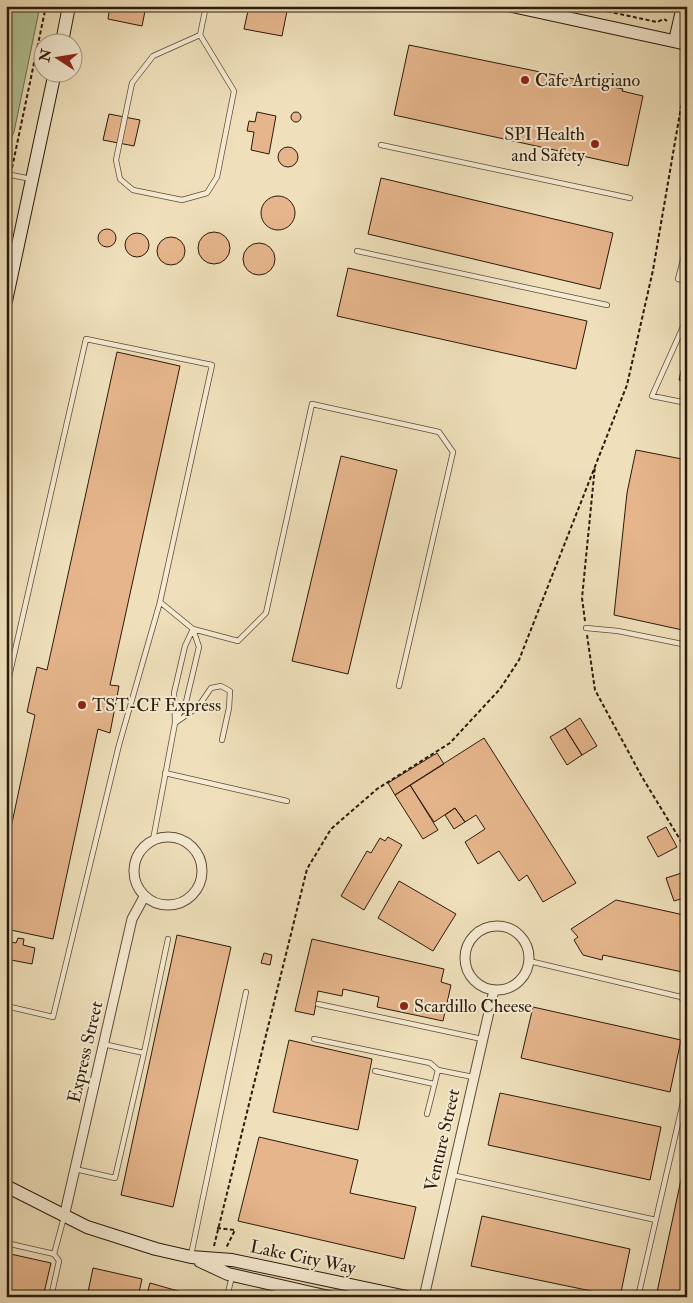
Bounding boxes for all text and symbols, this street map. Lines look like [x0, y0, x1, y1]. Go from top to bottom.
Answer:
north arrow [32, 32, 82, 82]
text: N [36, 47, 55, 64]
place label: Cafe Artigiano [535, 69, 641, 92]
marker: Cafe Artigiano [519, 74, 531, 86]
place label: SPI Health and Safety [504, 123, 586, 167]
marker: SPI Health and Safety [589, 138, 601, 150]
place label: TST-CF Express [92, 694, 221, 717]
marker: TST-CF Express [76, 699, 88, 711]
place label: Scardillo Cheese [414, 995, 532, 1018]
street label: Express Street [63, 999, 108, 1105]
marker: Scardillo Cheese [398, 1000, 410, 1012]
street label: Venture Street [420, 1086, 465, 1194]
street label: Lake City Way [248, 1235, 359, 1280]

